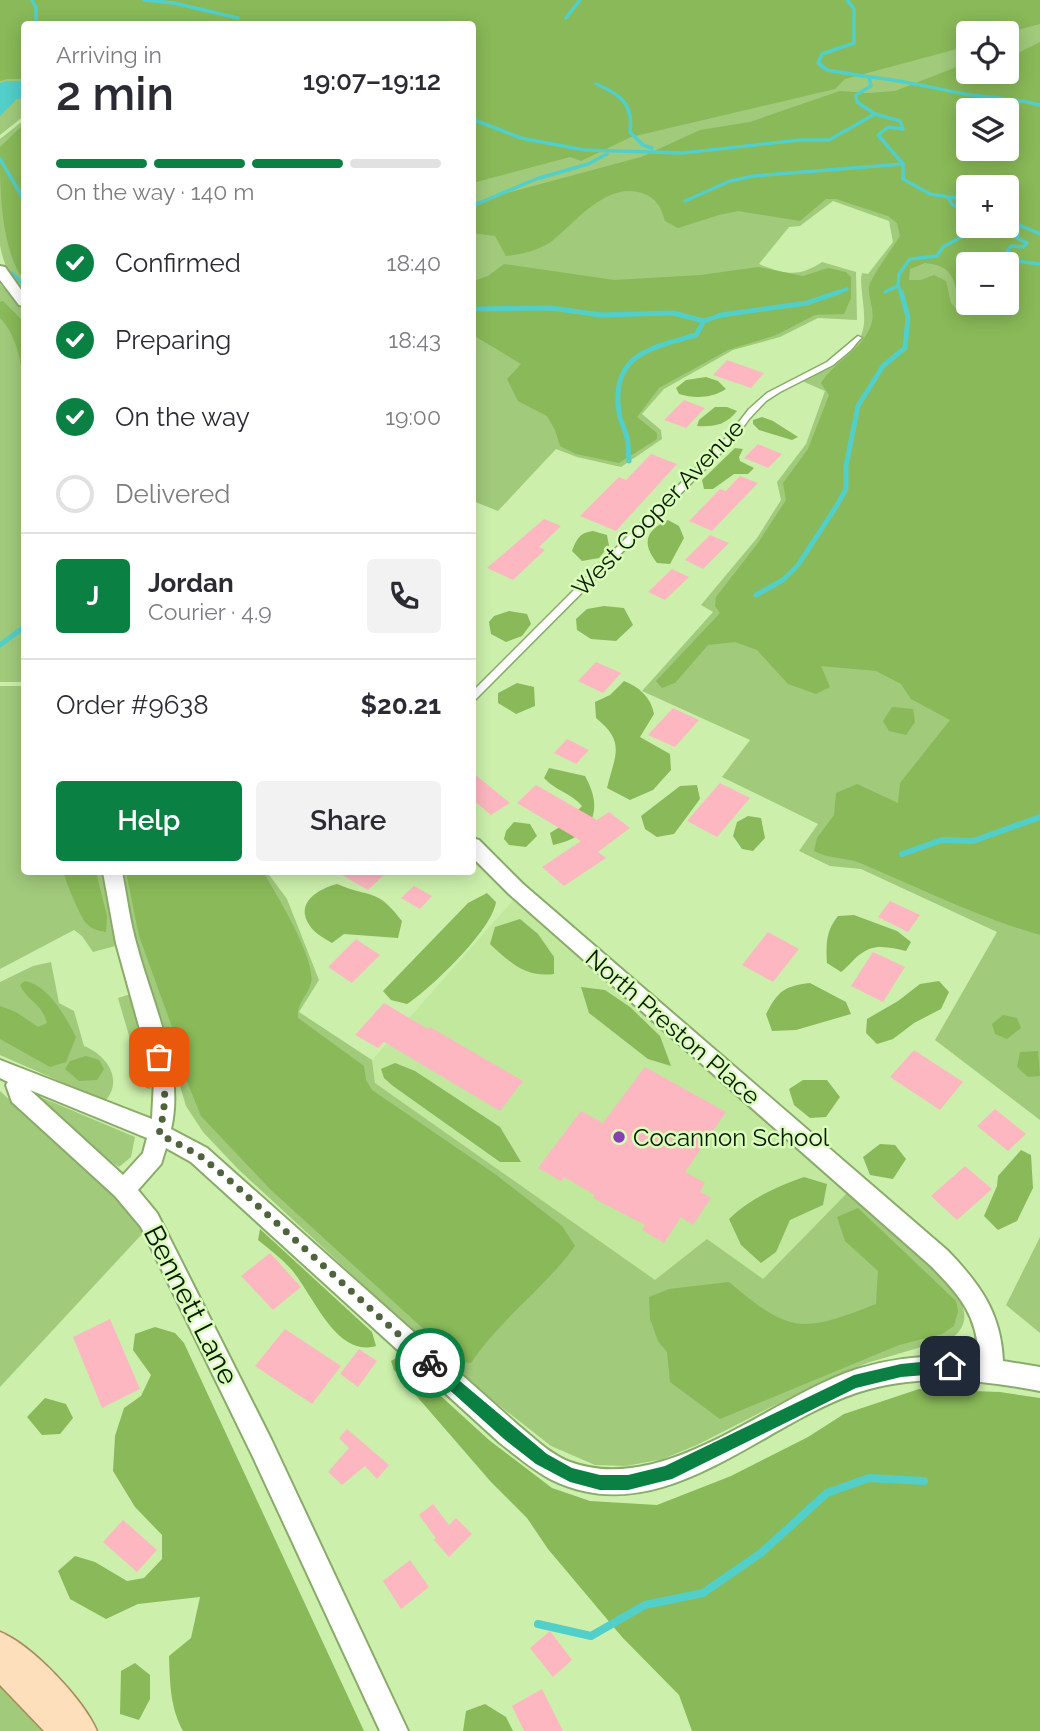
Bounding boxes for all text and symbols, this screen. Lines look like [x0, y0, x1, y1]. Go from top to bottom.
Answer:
map controls [956, 21, 1019, 315]
button: locate [956, 21, 1019, 84]
text: Arriving in [56, 41, 162, 68]
text: 19:07–19:12 [303, 66, 441, 96]
text: 2 min [56, 67, 174, 121]
button: layers [956, 98, 1019, 161]
button: + [956, 175, 1019, 238]
text: On the way · 140 m [56, 178, 254, 205]
icon: check [56, 244, 94, 282]
text: Confirmed [115, 248, 241, 278]
text: 18:40 [387, 249, 441, 276]
button: − [956, 252, 1019, 315]
icon: check [56, 321, 94, 359]
text: Preparing [115, 325, 231, 355]
text: 18:43 [388, 326, 441, 353]
icon: check [56, 398, 94, 436]
text: On the way [115, 402, 250, 432]
text: 19:00 [385, 403, 441, 430]
street label: West Cooper Avenue [566, 414, 750, 602]
text: Delivered [115, 479, 230, 509]
button: phone [367, 559, 441, 633]
text: Jordan [148, 568, 234, 598]
text: J [87, 581, 99, 611]
text: Courier · 4.9 [148, 598, 272, 625]
text: Order #9638 [56, 690, 209, 720]
text: $20.21 [361, 690, 441, 720]
button: Help [56, 781, 242, 861]
button: Share [256, 781, 441, 861]
street label: North Preston Place [580, 943, 766, 1111]
pin [129, 1027, 189, 1087]
icon: bag [140, 1038, 178, 1076]
place label: Cocannon School [633, 1123, 830, 1152]
marker: Cocannon School [611, 1129, 627, 1145]
street label: Bennett Lane [137, 1220, 245, 1390]
courier [395, 1328, 465, 1398]
pin [920, 1336, 980, 1396]
icon: bike [411, 1344, 449, 1382]
icon: home [931, 1347, 969, 1385]

